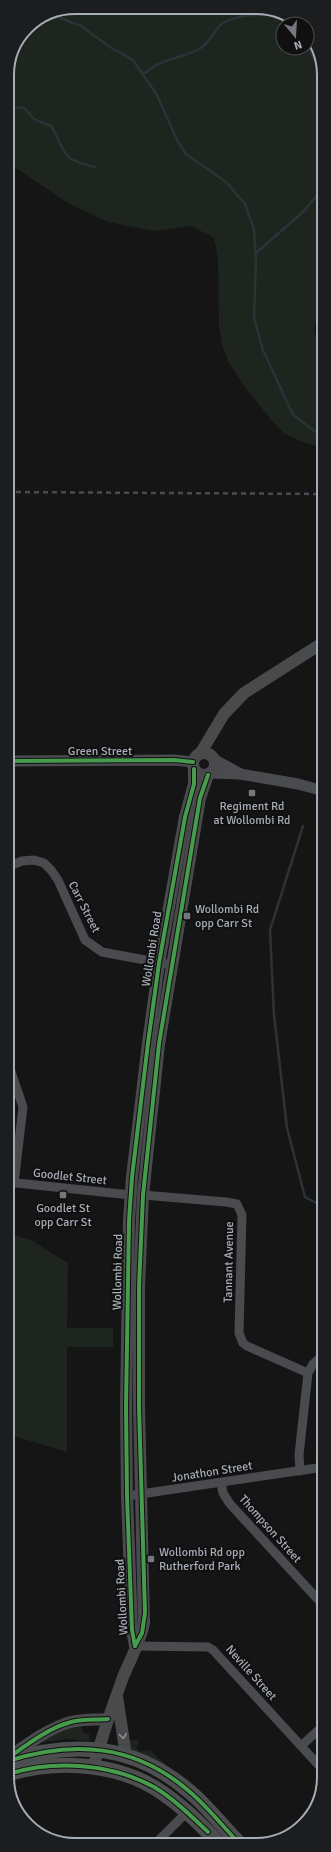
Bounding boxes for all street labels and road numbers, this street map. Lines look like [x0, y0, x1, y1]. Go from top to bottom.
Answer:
street label: Green Street [68, 744, 132, 759]
street label: Carr Street [65, 879, 103, 935]
street label: Wollombi Road [139, 910, 165, 988]
street label: Goodlet Street [32, 1166, 108, 1188]
street label: Tannant Avenue [221, 1221, 237, 1303]
street label: Wollombi Road [110, 1234, 126, 1310]
street label: Jonathon Street [171, 1458, 253, 1486]
street label: Thompson Street [235, 1492, 305, 1566]
street label: Wollombi Road [113, 1558, 131, 1636]
street label: Neville Street [222, 1642, 280, 1704]

